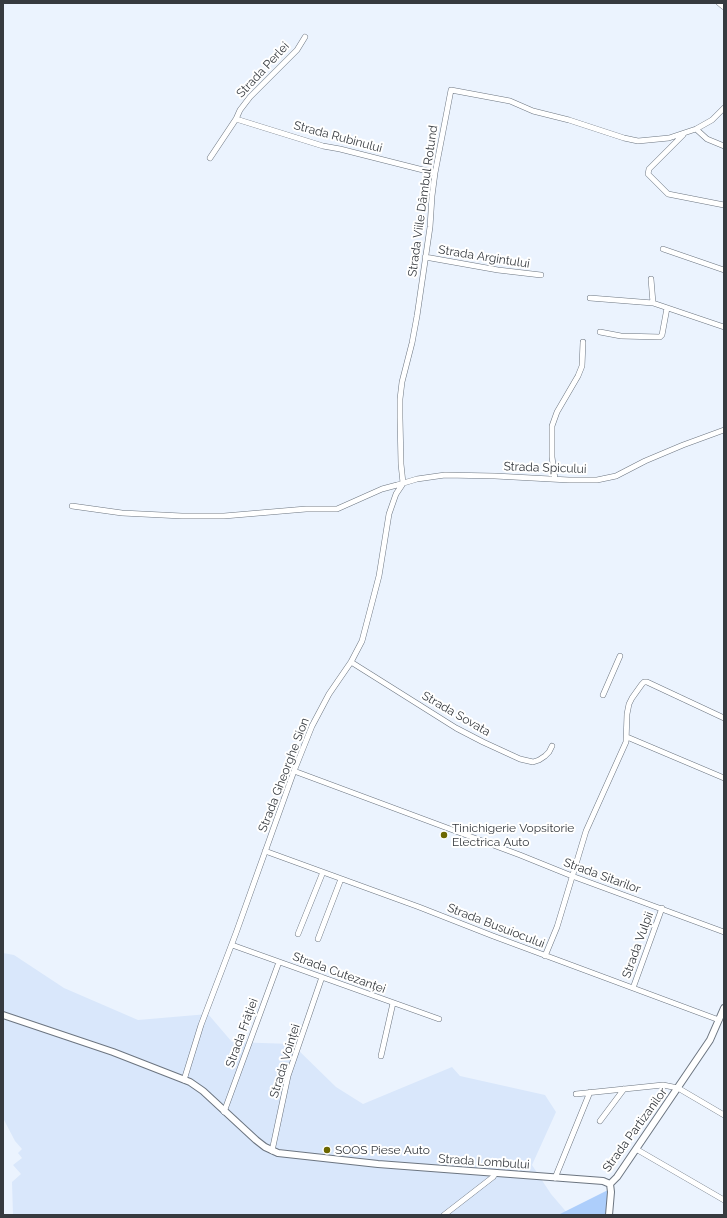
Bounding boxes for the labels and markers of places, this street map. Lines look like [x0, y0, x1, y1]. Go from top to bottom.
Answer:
place label: Tinichigerie Vopsitorie Electrica Auto [452, 821, 574, 849]
marker: Tinichigerie Vopsitorie Electrica Auto [439, 830, 449, 840]
place label: SOOS Piese Auto [335, 1143, 430, 1157]
marker: SOOS Piese Auto [322, 1145, 332, 1155]

